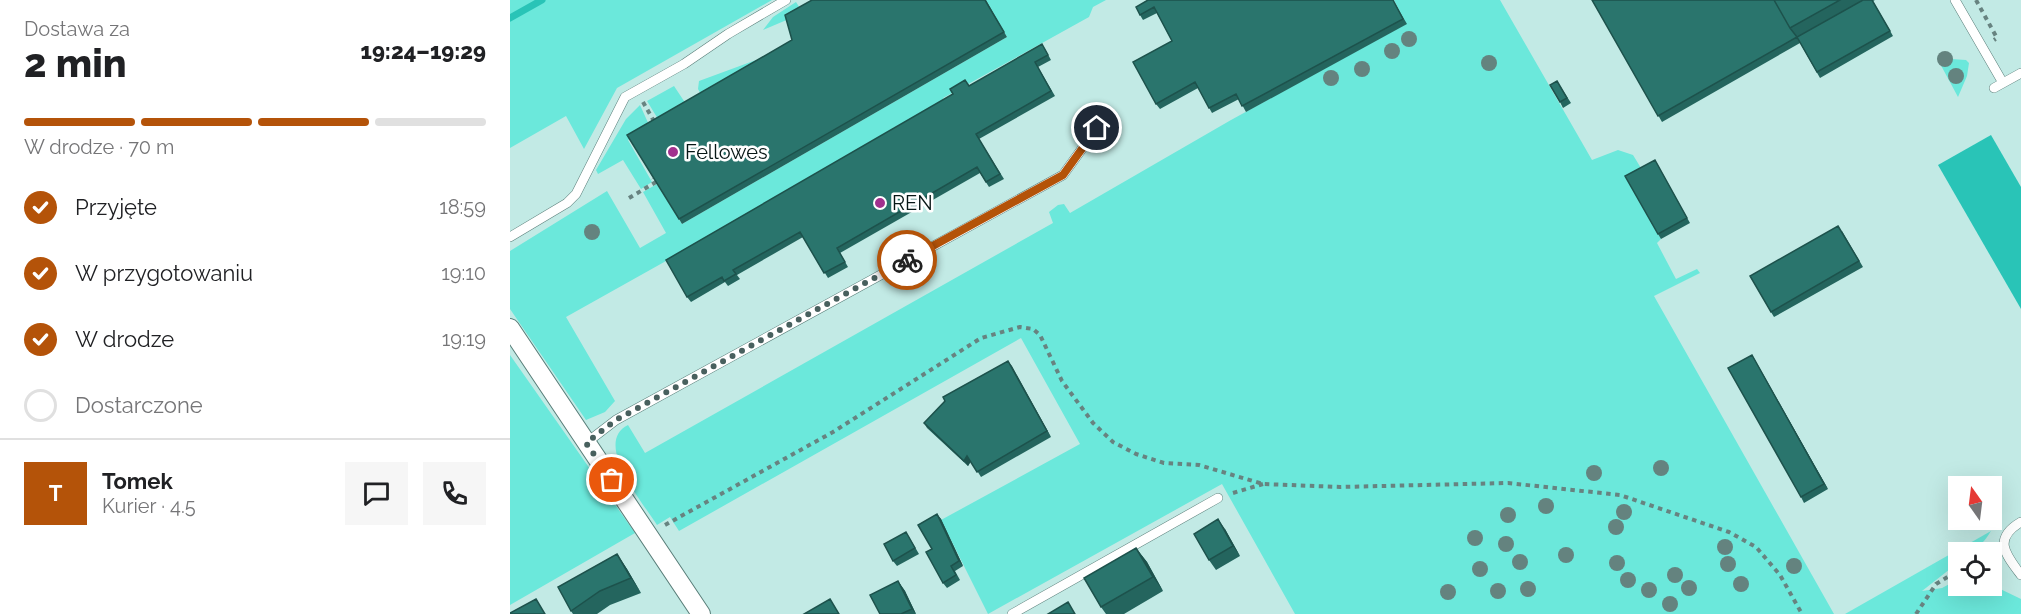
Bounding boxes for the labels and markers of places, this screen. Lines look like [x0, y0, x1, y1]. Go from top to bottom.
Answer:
pin [1071, 102, 1122, 153]
place label: Fellowes [685, 140, 768, 164]
marker: Fellowes [666, 145, 680, 159]
place label: REN [892, 191, 933, 215]
marker: REN [873, 196, 887, 210]
pin [586, 454, 637, 505]

